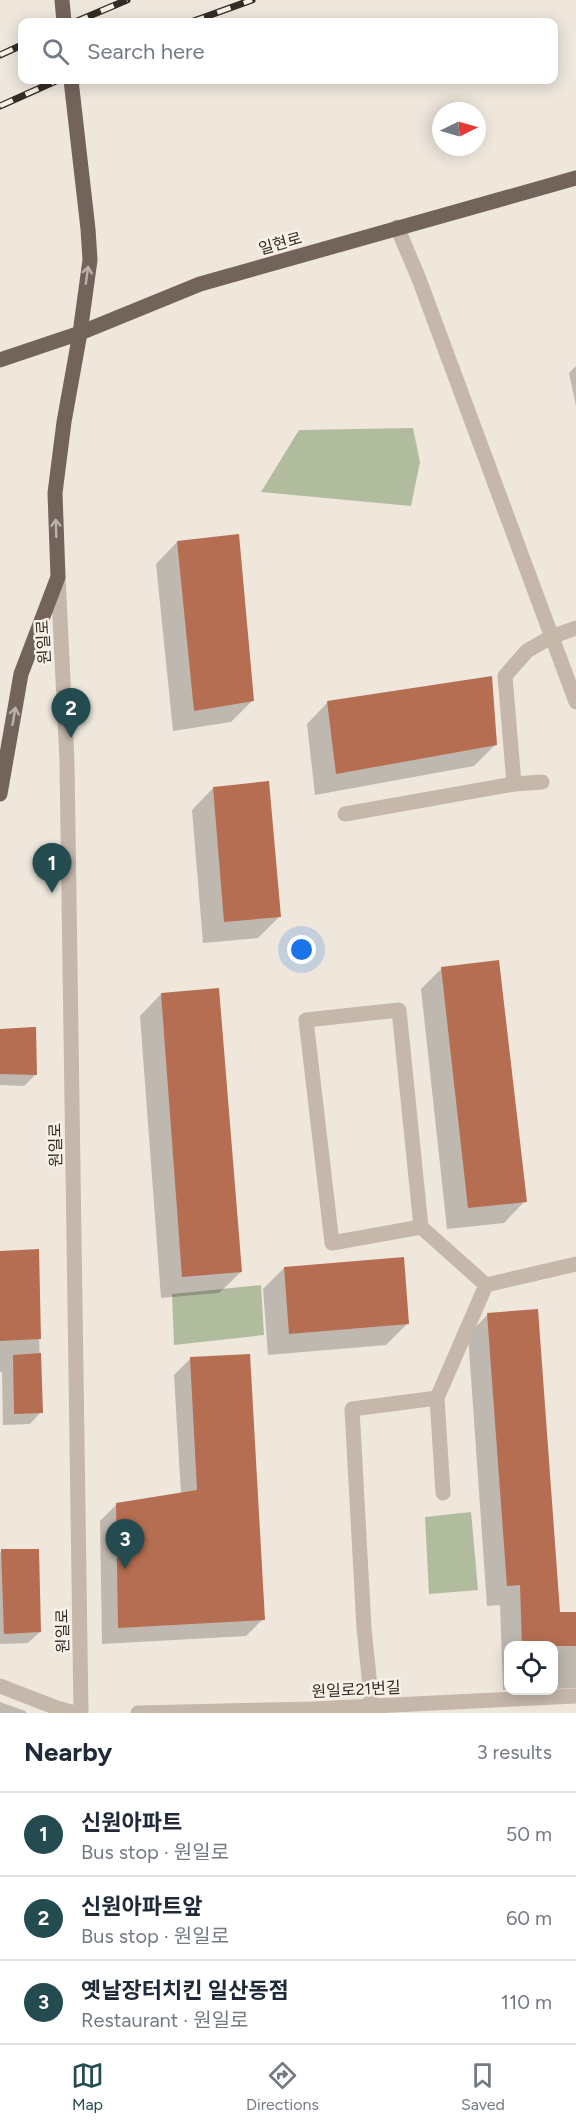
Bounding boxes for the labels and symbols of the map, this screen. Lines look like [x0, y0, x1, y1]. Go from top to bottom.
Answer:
north arrow [432, 102, 486, 156]
street label: 일현로 [256, 228, 304, 259]
one-way arrow [82, 265, 93, 285]
one-way arrow [51, 519, 62, 539]
street label: 원일로 [33, 619, 54, 665]
pin: 2 [52, 688, 90, 738]
one-way arrow [9, 707, 20, 726]
pin: 1 [32, 844, 72, 893]
your location [287, 935, 316, 964]
street label: 원일로 [46, 1122, 65, 1167]
pin: 3 [106, 1520, 144, 1569]
street label: 원일로 [53, 1608, 72, 1653]
street label: 원일로21번길 [311, 1678, 401, 1701]

